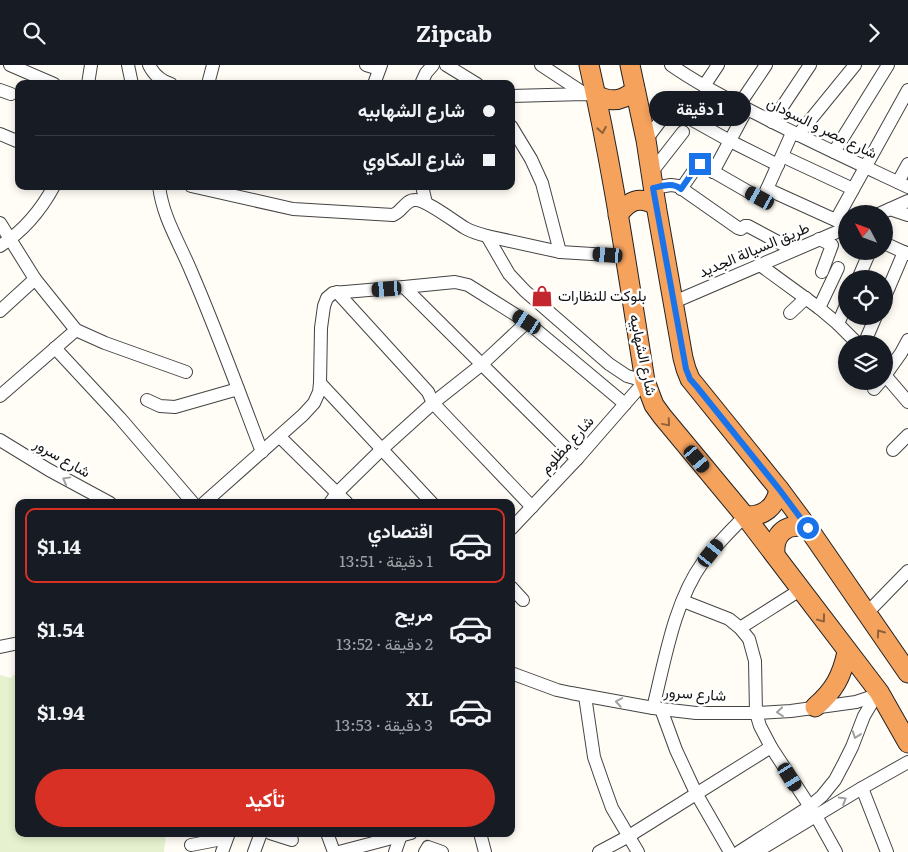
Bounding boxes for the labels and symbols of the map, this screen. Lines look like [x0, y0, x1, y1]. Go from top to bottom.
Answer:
street label: شارع مصر و السودان [763, 90, 882, 164]
callout: 1 دقيقة [649, 92, 751, 127]
one-way arrow [597, 125, 607, 134]
route end [689, 153, 711, 175]
car [743, 184, 776, 212]
north arrow [838, 205, 892, 260]
street label: طريق السيالة الجديد [694, 215, 813, 282]
car [592, 246, 623, 264]
car [371, 280, 402, 298]
shop icon: بلوكت للنظارات [529, 283, 555, 309]
place label: بلوكت للنظارات [558, 283, 646, 306]
car [510, 308, 543, 336]
street label: شارع الشهابيه [624, 312, 664, 398]
street label: شارع مظلوم [533, 410, 599, 479]
one-way arrow [662, 417, 671, 426]
street label: شارع سرور [29, 431, 96, 483]
car [681, 443, 712, 475]
one-way arrow [63, 476, 72, 486]
route start [797, 517, 819, 539]
car [695, 537, 726, 569]
one-way arrow [817, 613, 825, 622]
one-way arrow [877, 629, 886, 639]
street label: شارع سرور [662, 679, 727, 707]
one-way arrow [614, 697, 623, 707]
one-way arrow [776, 706, 784, 717]
one-way arrow [852, 730, 862, 739]
car [775, 760, 804, 794]
one-way arrow [837, 797, 846, 806]

